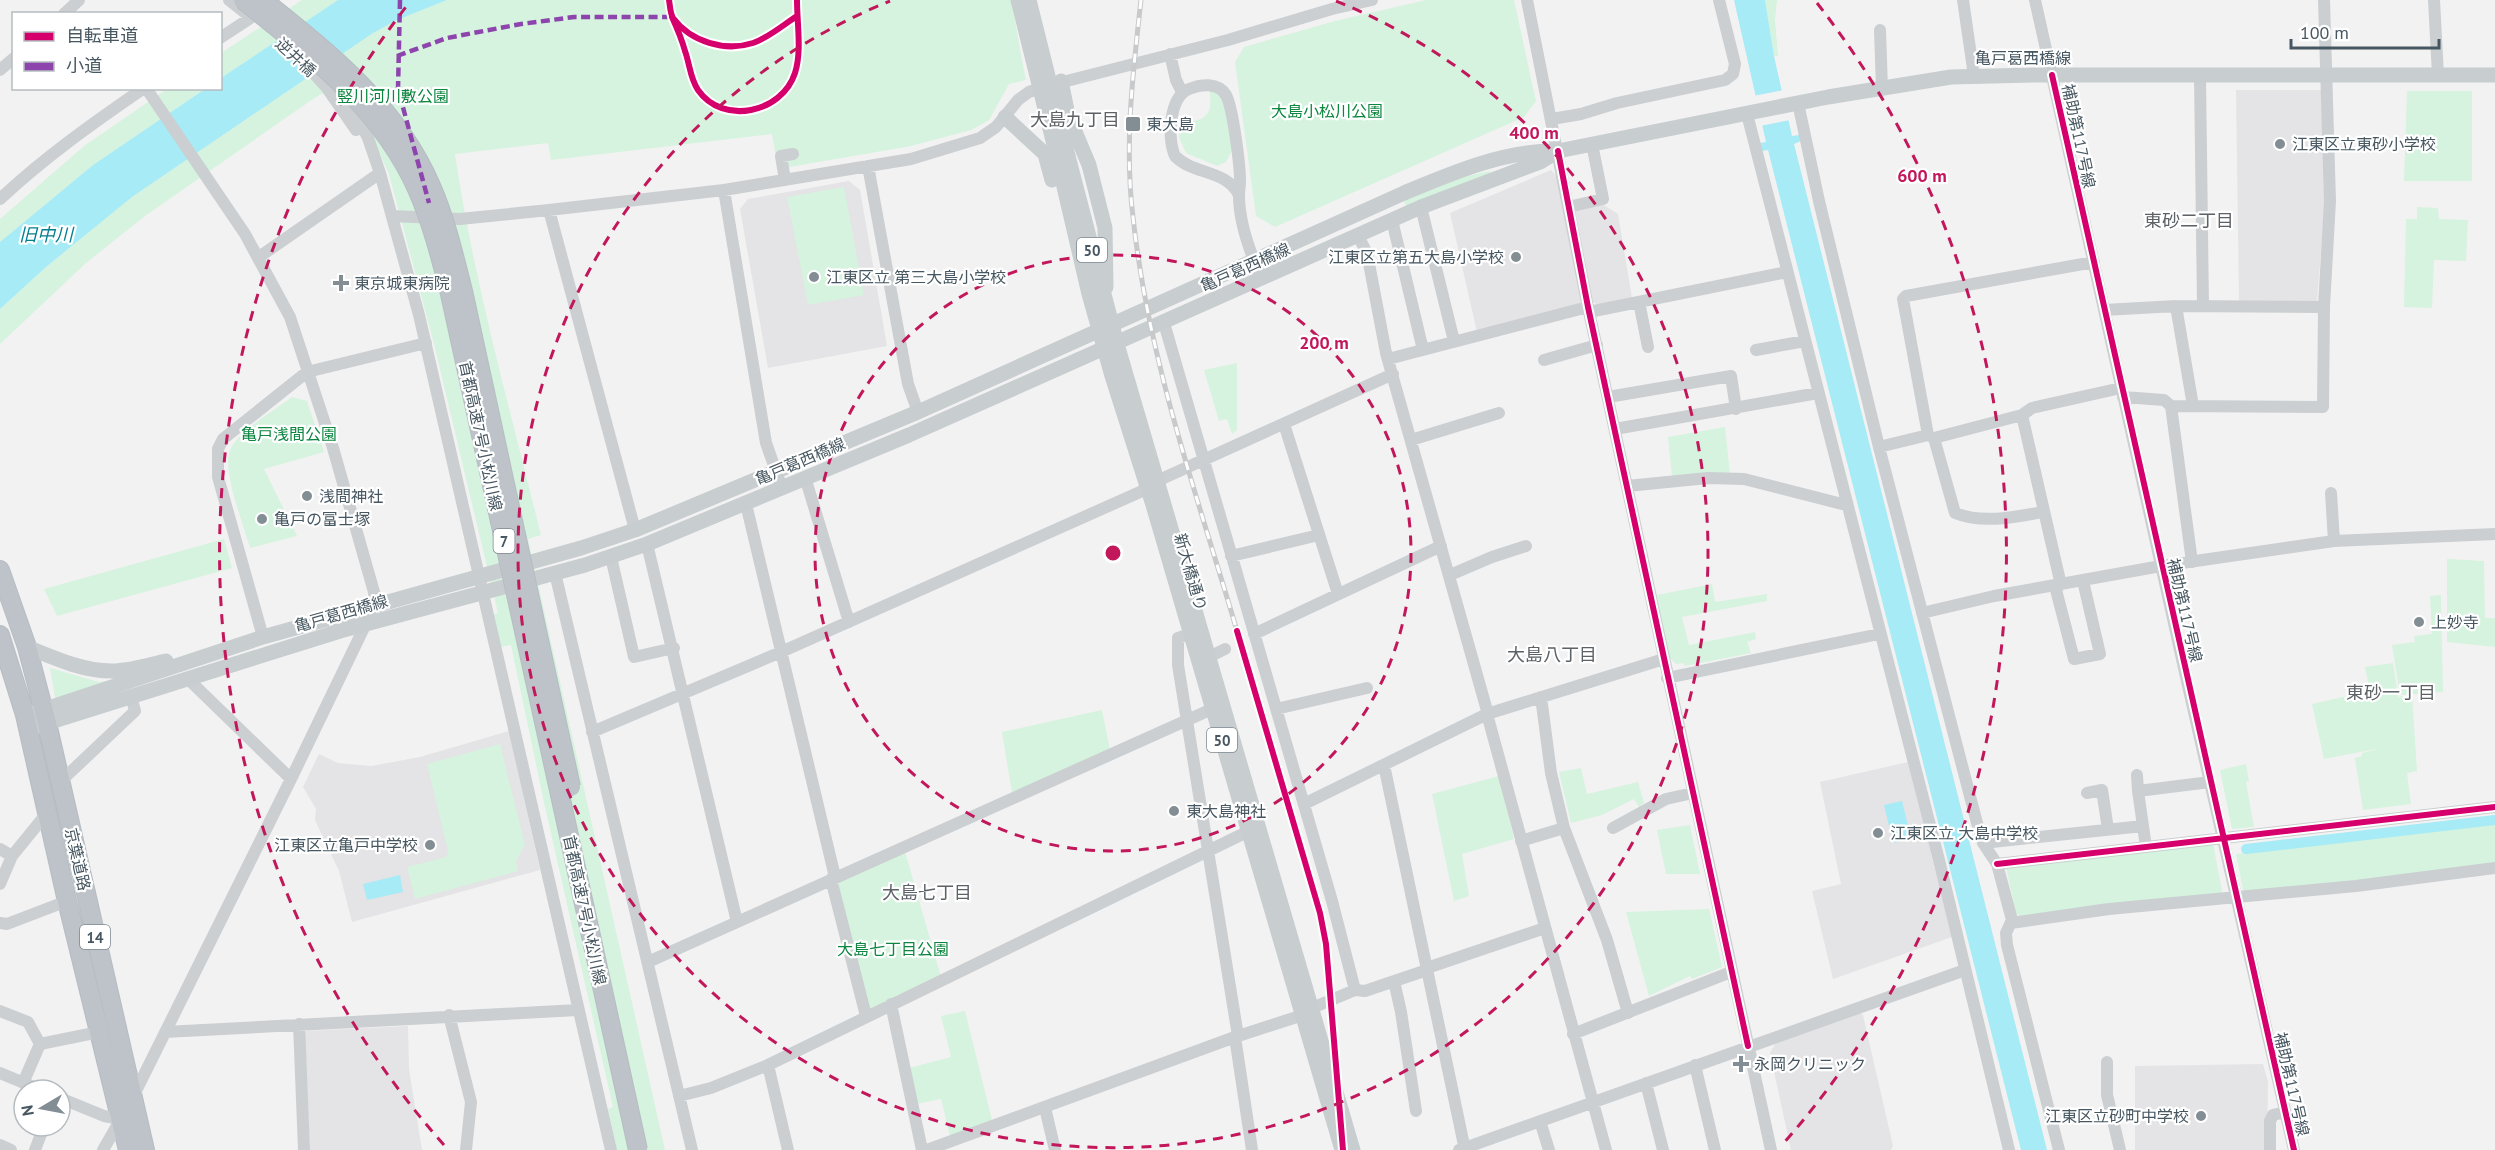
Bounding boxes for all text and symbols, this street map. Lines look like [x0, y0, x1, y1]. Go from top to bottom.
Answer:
legend [12, 12, 222, 90]
scale bar [2291, 12, 2440, 50]
text: 100 m [2300, 21, 2349, 44]
text: 自転車道 [66, 24, 138, 47]
street label: 逆井橋 [272, 33, 320, 81]
street label: 亀戸葛西橋線 [1975, 48, 2071, 68]
text: 小道 [66, 54, 102, 77]
street label: 補助第117号線 [2058, 82, 2100, 190]
park label: 竪川河川敷公園 [337, 86, 449, 106]
park label: 大島小松川公園 [1271, 101, 1383, 121]
district label: 大島九丁目 [1030, 108, 1120, 131]
place label: 東大島 [1146, 114, 1194, 134]
marker: 東大島 [1124, 115, 1142, 133]
text: 400 m [1509, 121, 1559, 144]
place label: 江東区立東砂小学校 [2292, 134, 2436, 154]
marker: 江東区立東砂小学校 [2273, 137, 2287, 151]
text: 600 m [1897, 164, 1947, 187]
district label: 東砂二丁目 [2144, 209, 2234, 232]
water label: 旧中川 [19, 223, 75, 246]
road number: 50 [1077, 238, 1107, 262]
street label: 亀戸葛西橋線 [1197, 238, 1293, 296]
place label: 江東区立第五大島小学校 [1328, 247, 1504, 267]
marker: 江東区立第五大島小学校 [1509, 250, 1523, 264]
place label: 江東区立 第三大島小学校 [826, 267, 1006, 287]
marker: 江東区立 第三大島小学校 [807, 270, 821, 284]
place label: 東京城東病院 [354, 273, 450, 293]
marker: 東京城東病院 [332, 274, 350, 292]
text: 200 m [1299, 331, 1349, 354]
street label: 首都高速7号小松川線 [455, 359, 507, 513]
park label: 亀戸浅間公園 [241, 424, 337, 444]
street label: 亀戸葛西橋線 [752, 433, 848, 489]
place label: 浅間神社 [319, 486, 383, 506]
marker: 浅間神社 [300, 489, 314, 503]
place label: 亀戸の富士塚 [274, 509, 370, 529]
marker: 亀戸の富士塚 [255, 512, 269, 526]
road number: 7 [494, 529, 514, 553]
street label: 新大橋通り [1170, 531, 1212, 613]
centre of rings [1103, 543, 1123, 563]
street label: 補助第117号線 [2163, 556, 2207, 664]
street label: 亀戸葛西橋線 [292, 590, 390, 636]
place label: 上妙寺 [2431, 612, 2479, 632]
marker: 上妙寺 [2412, 615, 2426, 629]
district label: 大島八丁目 [1507, 643, 1597, 666]
district label: 東砂一丁目 [2346, 681, 2436, 704]
road number: 50 [1207, 728, 1237, 752]
place label: 東大島神社 [1186, 801, 1266, 821]
marker: 東大島神社 [1167, 804, 1181, 818]
place label: 江東区立 大島中学校 [1890, 823, 2038, 843]
street label: 京葉道路 [61, 826, 95, 892]
marker: 江東区立 大島中学校 [1871, 826, 1885, 840]
street label: 首都高速7号小松川線 [559, 833, 611, 987]
place label: 江東区立亀戸中学校 [274, 835, 418, 855]
marker: 江東区立亀戸中学校 [423, 838, 437, 852]
district label: 大島七丁目 [882, 881, 972, 904]
road number: 14 [80, 925, 110, 949]
park label: 大島七丁目公園 [837, 939, 949, 959]
street label: 補助第117号線 [2270, 1030, 2314, 1138]
place label: 永岡クリニック [1754, 1054, 1866, 1074]
marker: 永岡クリニック [1732, 1055, 1750, 1073]
north arrow [12, 1078, 72, 1138]
text: N [16, 1104, 38, 1118]
place label: 江東区立砂町中学校 [2045, 1106, 2189, 1126]
marker: 江東区立砂町中学校 [2194, 1109, 2208, 1123]

